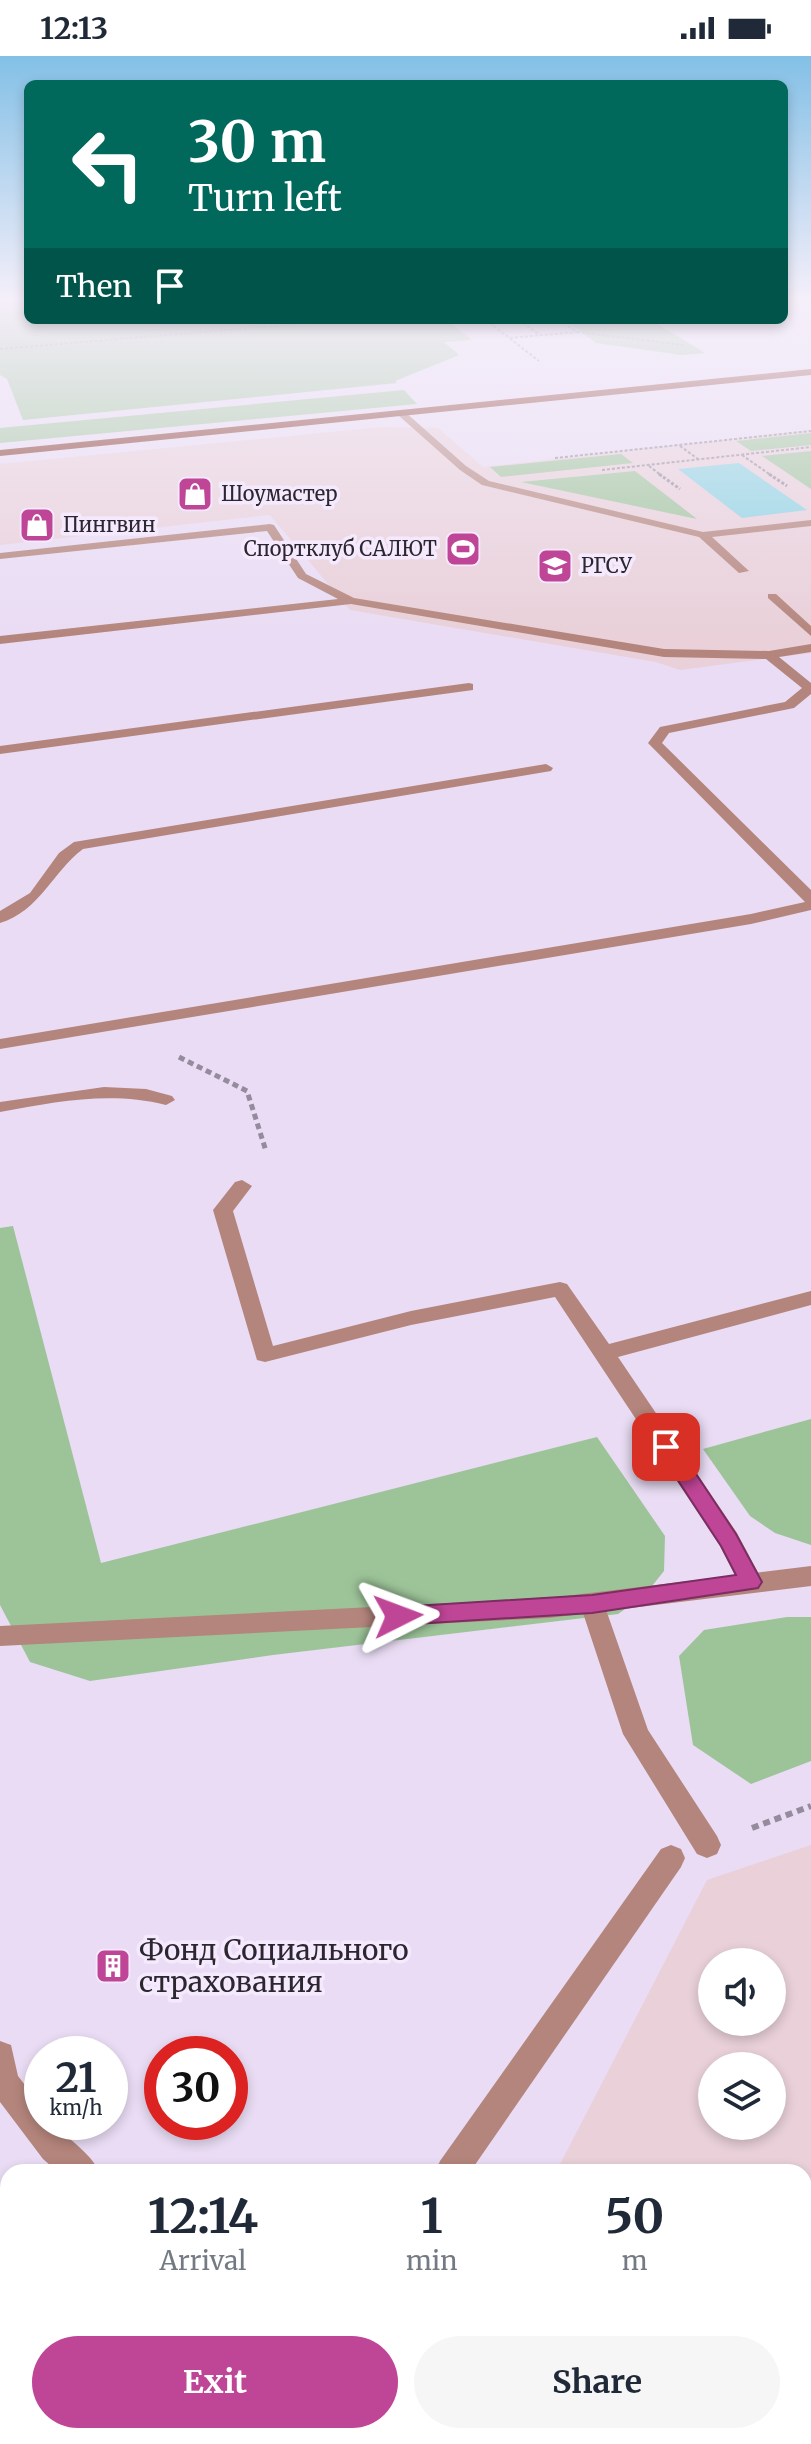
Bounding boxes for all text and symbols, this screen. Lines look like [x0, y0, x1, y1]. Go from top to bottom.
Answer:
text: 12:13 [40, 9, 108, 47]
text: 30 m [188, 107, 326, 177]
icon: left [56, 112, 160, 216]
text: Turn left [188, 176, 342, 221]
icon: arrive [148, 264, 192, 308]
text: Then [56, 267, 132, 305]
shop icon: Шоумастер [176, 475, 214, 513]
place label: Шоумастер [221, 481, 337, 506]
shop icon: Пингвин [18, 506, 56, 544]
place label: Пингвин [63, 512, 155, 537]
sports icon: Спортклуб САЛЮТ [444, 530, 482, 568]
place label: Спортклуб САЛЮТ [244, 536, 437, 561]
school or university icon: РГСУ [536, 547, 574, 585]
place label: РГСУ [581, 553, 632, 578]
pin [632, 1413, 700, 1481]
icon: arrive [644, 1425, 688, 1469]
position arrow [356, 1574, 440, 1658]
place label: Фонд Социального страхования [139, 1932, 409, 2000]
building icon: Фонд Социального страхования [94, 1947, 132, 1985]
map controls [698, 1948, 786, 2140]
button: sound [698, 1948, 786, 2036]
speed limit sign: 30 [144, 2036, 248, 2140]
button: layers [698, 2052, 786, 2140]
text: 21 [56, 2053, 96, 2103]
text: km/h [50, 2095, 102, 2120]
text: 12:14 [148, 2186, 258, 2246]
text: 1 [421, 2186, 443, 2246]
text: 50 [605, 2186, 664, 2246]
text: Arrival [160, 2244, 246, 2277]
text: min [406, 2244, 457, 2277]
text: m [622, 2244, 648, 2277]
button: Exit [32, 2336, 398, 2428]
button: Share [414, 2336, 780, 2428]

